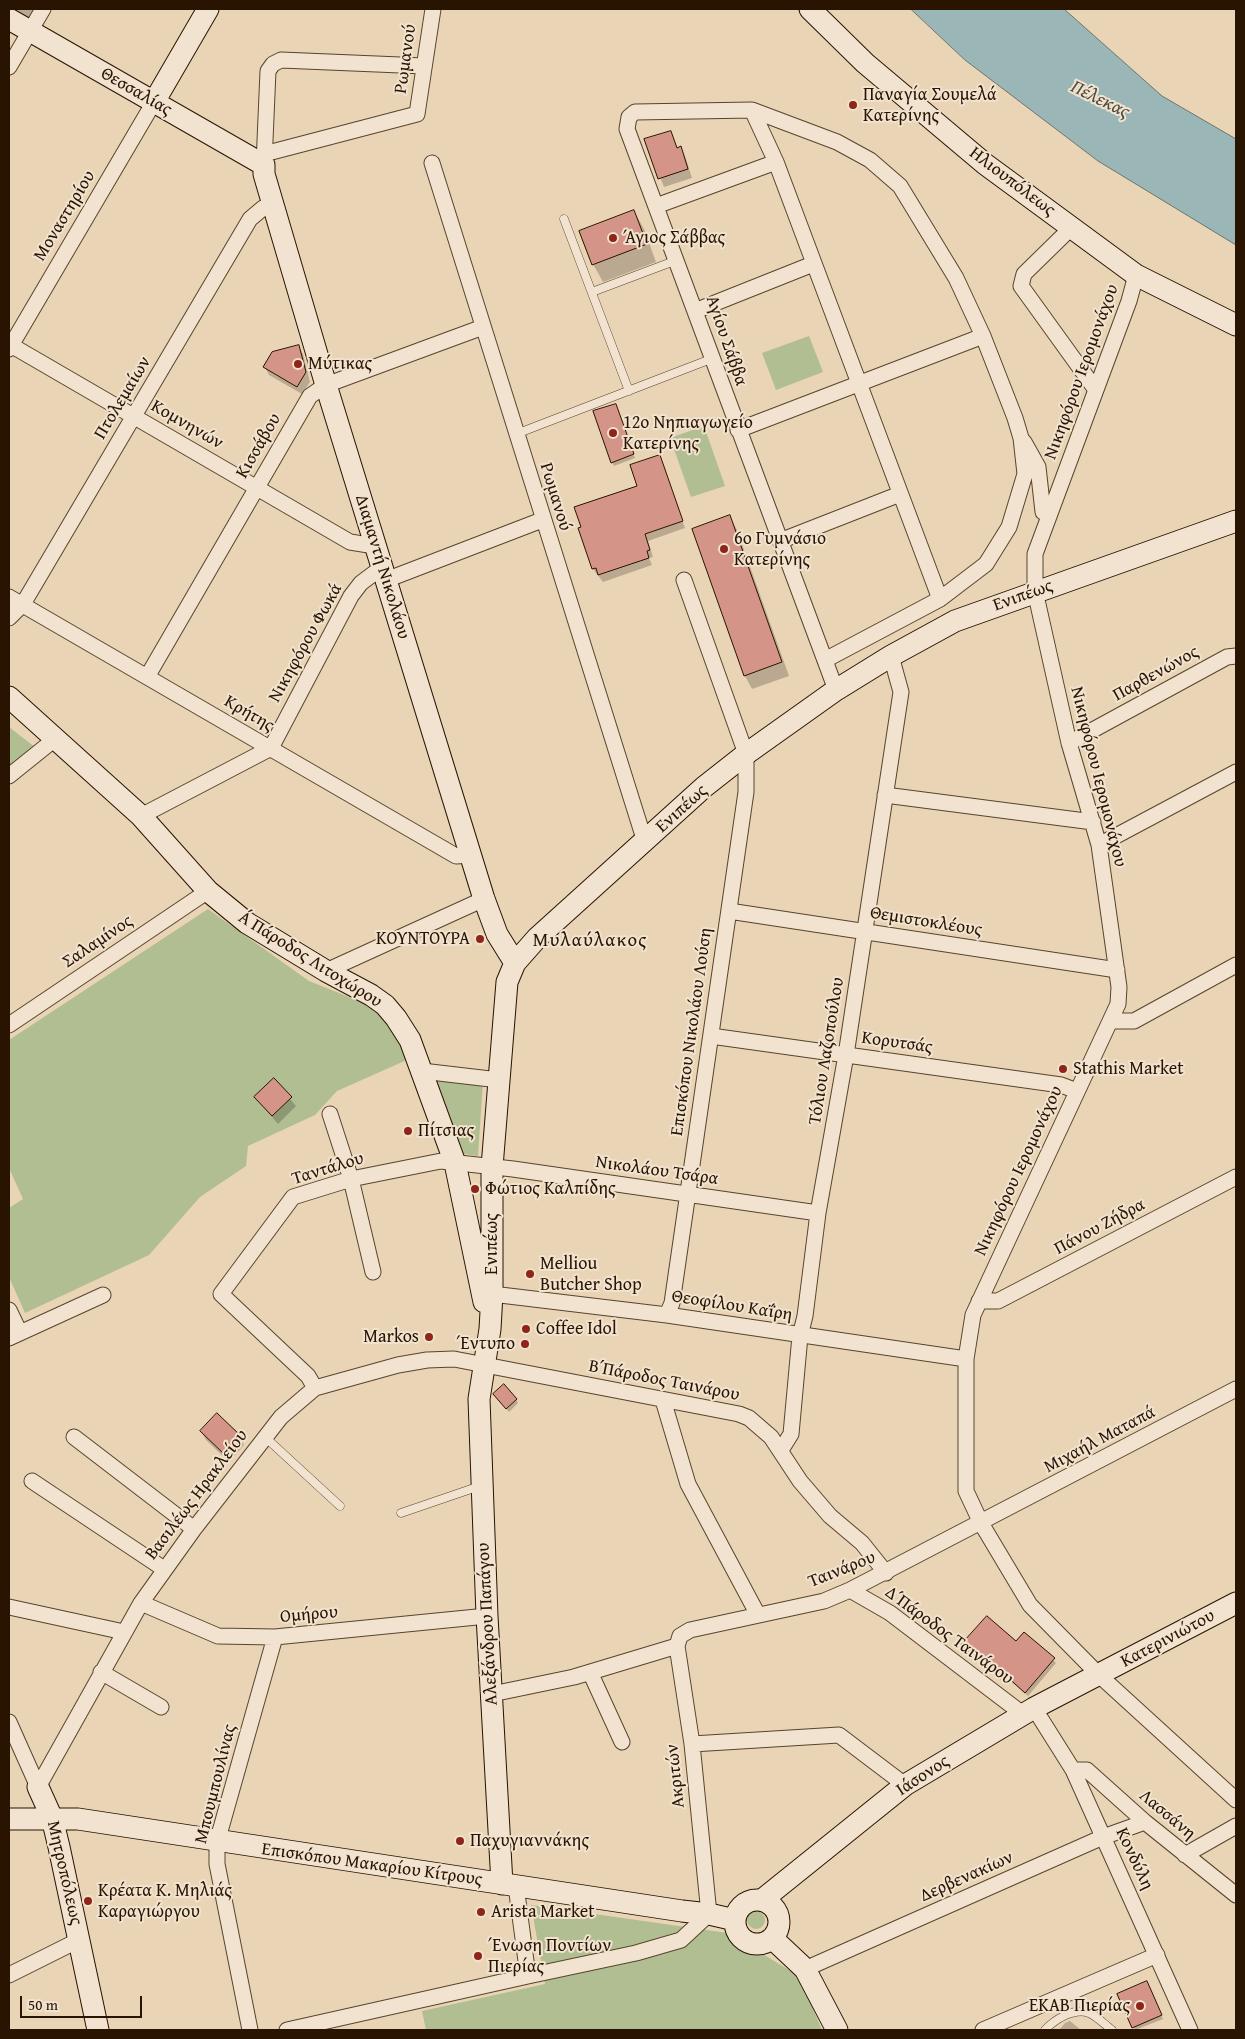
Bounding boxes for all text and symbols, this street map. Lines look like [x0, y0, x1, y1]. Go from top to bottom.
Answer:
street label: Ρωμανού [390, 23, 422, 95]
street label: Θεσσαλίας [97, 63, 175, 121]
water label: Πέλεκας [1067, 76, 1133, 124]
place label: Παναγία Σουμελά Κατερίνης [863, 84, 997, 126]
marker: Παναγία Σουμελά Κατερίνης [847, 99, 859, 111]
street label: Ηλιουπόλεως [965, 143, 1059, 221]
street label: Μοναστηρίου [30, 167, 100, 265]
place label: Άγιος Σάββας [623, 227, 725, 249]
marker: Άγιος Σάββας [607, 232, 619, 244]
street label: Νικηφόρου Ιερομονάχου [1040, 281, 1124, 463]
street label: Αγίου Σάββα [700, 293, 752, 389]
street label: Πτολεμαίων [90, 353, 156, 443]
place label: Μύτικας [308, 353, 372, 375]
marker: Μύτικας [292, 358, 304, 370]
street label: Κομνηνών [147, 396, 227, 454]
street label: Κισσάβου [232, 410, 286, 482]
place label: 12ο Νηπιαγωγείο Κατερίνης [623, 412, 753, 454]
marker: 12ο Νηπιαγωγείο Κατερίνης [607, 427, 619, 439]
street label: Ρωμανού [534, 460, 576, 534]
street label: Διαμαντή Νικολάου [350, 492, 414, 642]
place label: 6ο Γυμνάσιο Κατερίνης [734, 528, 826, 570]
marker: 6ο Γυμνάσιο Κατερίνης [718, 543, 730, 555]
street label: Ενιπέως [990, 575, 1056, 617]
street label: Νικηφόρου Φωκά [264, 580, 348, 706]
street label: Παρθενώνος [1109, 642, 1203, 706]
street label: Νικηφόρου Ιερομονάχου [1065, 685, 1131, 869]
street label: Κρήτης [220, 691, 278, 737]
street label: Ενιπέως [652, 780, 712, 838]
street label: Θεμιστοκλέους [868, 902, 984, 942]
street label: Α΄ Πάροδος Λιτοχώρου [234, 907, 386, 1013]
street label: Σαλαμίνος [59, 911, 137, 973]
street label: Επισκόπου Νικολάου Λούση [667, 927, 717, 1137]
place label: ΚΟΥΝΤΟΥΡΑ [376, 928, 470, 950]
district label: Μυλαύλακος [532, 930, 648, 952]
marker: ΚΟΥΝΤΟΥΡΑ [474, 933, 486, 945]
street label: Τόλιου Λαζοπούλου [805, 976, 849, 1126]
street label: Κορυτσάς [860, 1027, 934, 1059]
place label: Stathis Market [1073, 1058, 1184, 1080]
marker: Stathis Market [1057, 1063, 1069, 1075]
street label: Νικηφόρου Ιερομονάχου [970, 1083, 1068, 1259]
place label: Πίτσιας [418, 1120, 474, 1142]
marker: Πίτσιας [402, 1125, 414, 1137]
street label: Ταντάλου [289, 1148, 367, 1190]
street label: Νικολάου Τσάρα [594, 1152, 720, 1190]
place label: Φώτιος Καλπίδης [485, 1178, 616, 1200]
marker: Φώτιος Καλπίδης [469, 1183, 481, 1195]
street label: Πάνου Ζήδρα [1051, 1194, 1149, 1260]
street label: Ενιπέως [481, 1213, 503, 1275]
place label: Melliou Butcher Shop [540, 1253, 642, 1296]
marker: Melliou Butcher Shop [524, 1268, 536, 1280]
street label: Θεοφίλου Καΐρη [670, 1286, 794, 1326]
place label: Coffee Idol [536, 1318, 617, 1340]
marker: Coffee Idol [520, 1323, 532, 1335]
place label: Markos [363, 1326, 419, 1348]
marker: Markos [423, 1331, 435, 1343]
place label: Έντυπο [456, 1333, 515, 1355]
marker: Έντυπο [519, 1338, 531, 1350]
street label: Β΄ Πάροδος Ταινάρου [587, 1356, 741, 1406]
street label: Μιχαήλ Ματαπά [1041, 1402, 1159, 1478]
street label: Βασιλέως Ηρακλείου [141, 1426, 253, 1564]
street label: Αλεξάνδρου Παπάγου [473, 1542, 503, 1706]
street label: Ταινάρου [805, 1547, 879, 1593]
street label: Δ΄ Πάροδος Ταινάρου [881, 1582, 1017, 1690]
street label: Ομήρου [279, 1602, 339, 1628]
street label: Κατερινιώτου [1117, 1605, 1219, 1673]
street label: Μπουμπουλίνας [191, 1722, 241, 1846]
street label: Ακριτών [662, 1743, 690, 1809]
street label: Ιάσονος [892, 1751, 954, 1801]
street label: Λασσάνη [1134, 1785, 1200, 1845]
street label: Μητροπόλεως [41, 1819, 87, 1927]
street label: Κονδύλη [1110, 1824, 1158, 1894]
place label: Παχυγιαννάκης [470, 1830, 589, 1852]
marker: Παχυγιαννάκης [454, 1835, 466, 1847]
street label: Επισκόπου Μακαρίου Κίτρους [260, 1839, 484, 1891]
street label: Δερβενακίων [917, 1847, 1017, 1907]
place label: Κρέατα Κ. Μηλιάς Καραγιώργου [98, 1880, 232, 1922]
marker: Κρέατα Κ. Μηλιάς Καραγιώργου [82, 1895, 94, 1907]
place label: Arista Market [491, 1901, 595, 1923]
marker: Arista Market [475, 1906, 487, 1918]
place label: Ένωση Ποντίων Πιερίας [488, 1935, 611, 1978]
marker: Ένωση Ποντίων Πιερίας [472, 1950, 484, 1962]
scale bar [22, 1986, 145, 2018]
text: 50 m [28, 1994, 58, 2015]
place label: ΕΚΑΒ Πιερίας [1029, 1995, 1130, 2017]
marker: ΕΚΑΒ Πιερίας [1134, 2000, 1146, 2012]

